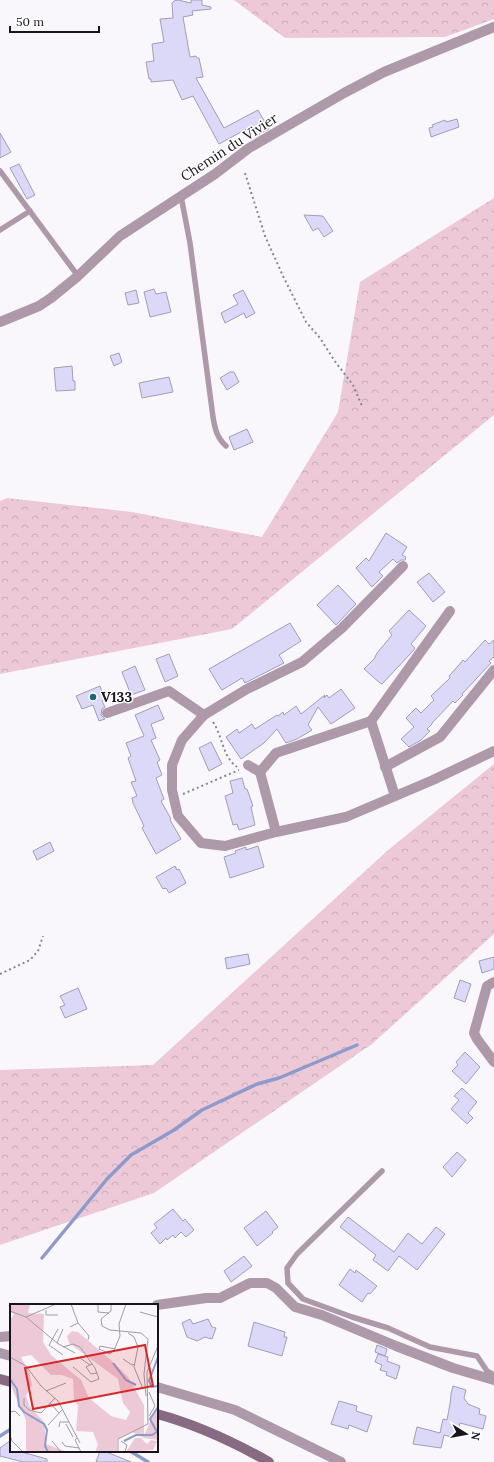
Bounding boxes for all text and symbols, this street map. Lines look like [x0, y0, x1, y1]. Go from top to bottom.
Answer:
scale bar [10, 8, 99, 34]
text: 50 m [16, 14, 44, 29]
street label: Chemin du Vivier [177, 109, 281, 185]
place label: V133 [101, 688, 132, 706]
marker: V133 [88, 692, 98, 702]
inset map [10, 1304, 158, 1452]
north arrow [446, 1414, 486, 1454]
text: N [468, 1430, 484, 1442]

